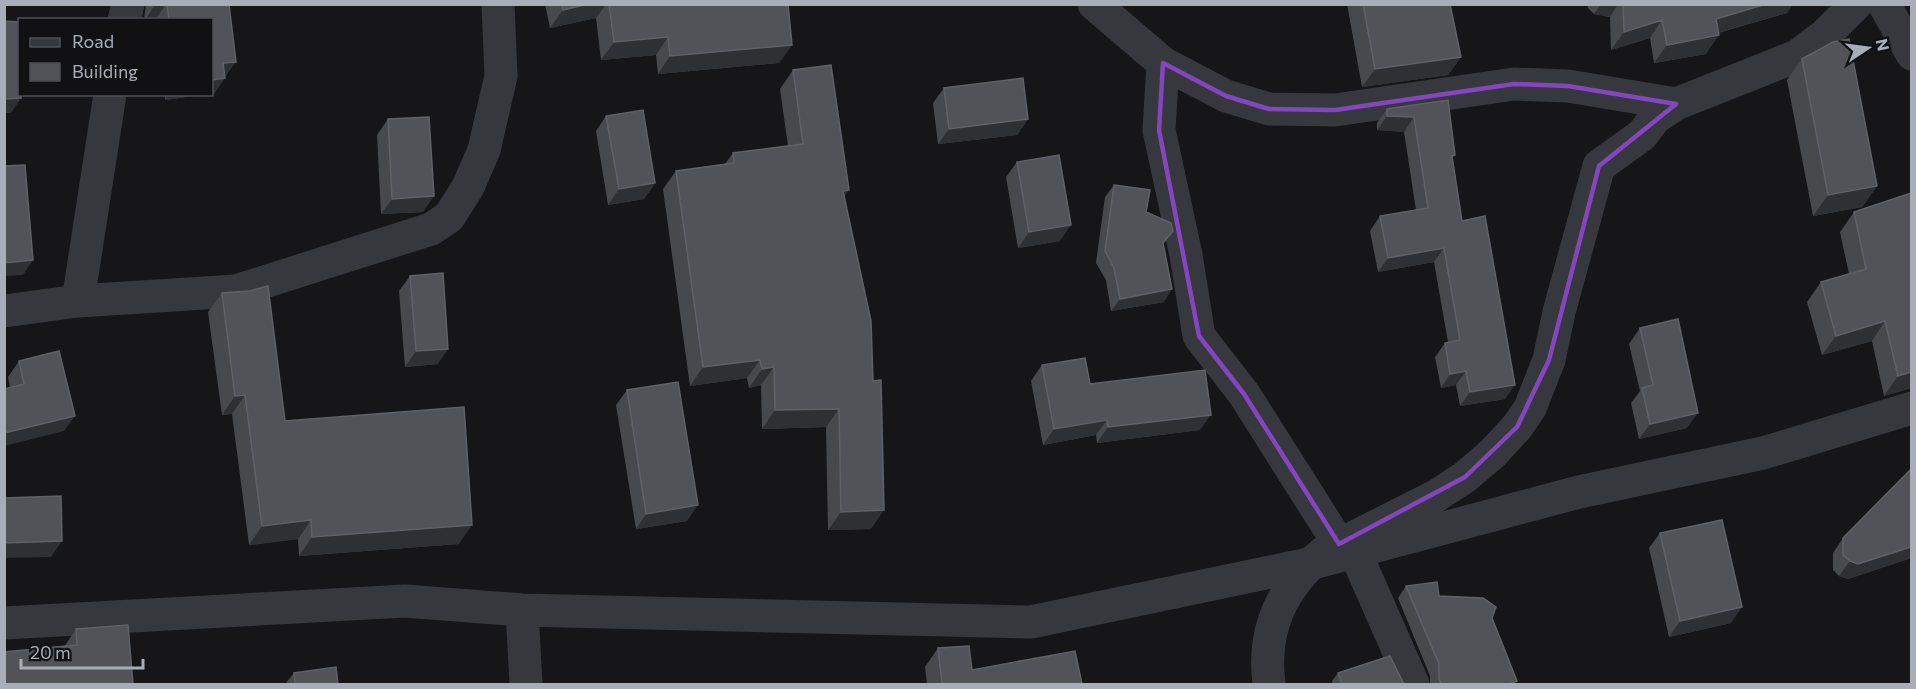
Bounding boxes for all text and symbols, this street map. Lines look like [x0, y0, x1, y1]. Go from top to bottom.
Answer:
legend [18, 18, 213, 96]
north arrow [1838, 18, 1898, 78]
text: Road [72, 30, 114, 52]
text: N [1872, 37, 1894, 52]
text: Building [72, 60, 138, 82]
scale bar [21, 632, 142, 670]
text: 20 m [30, 641, 71, 663]

